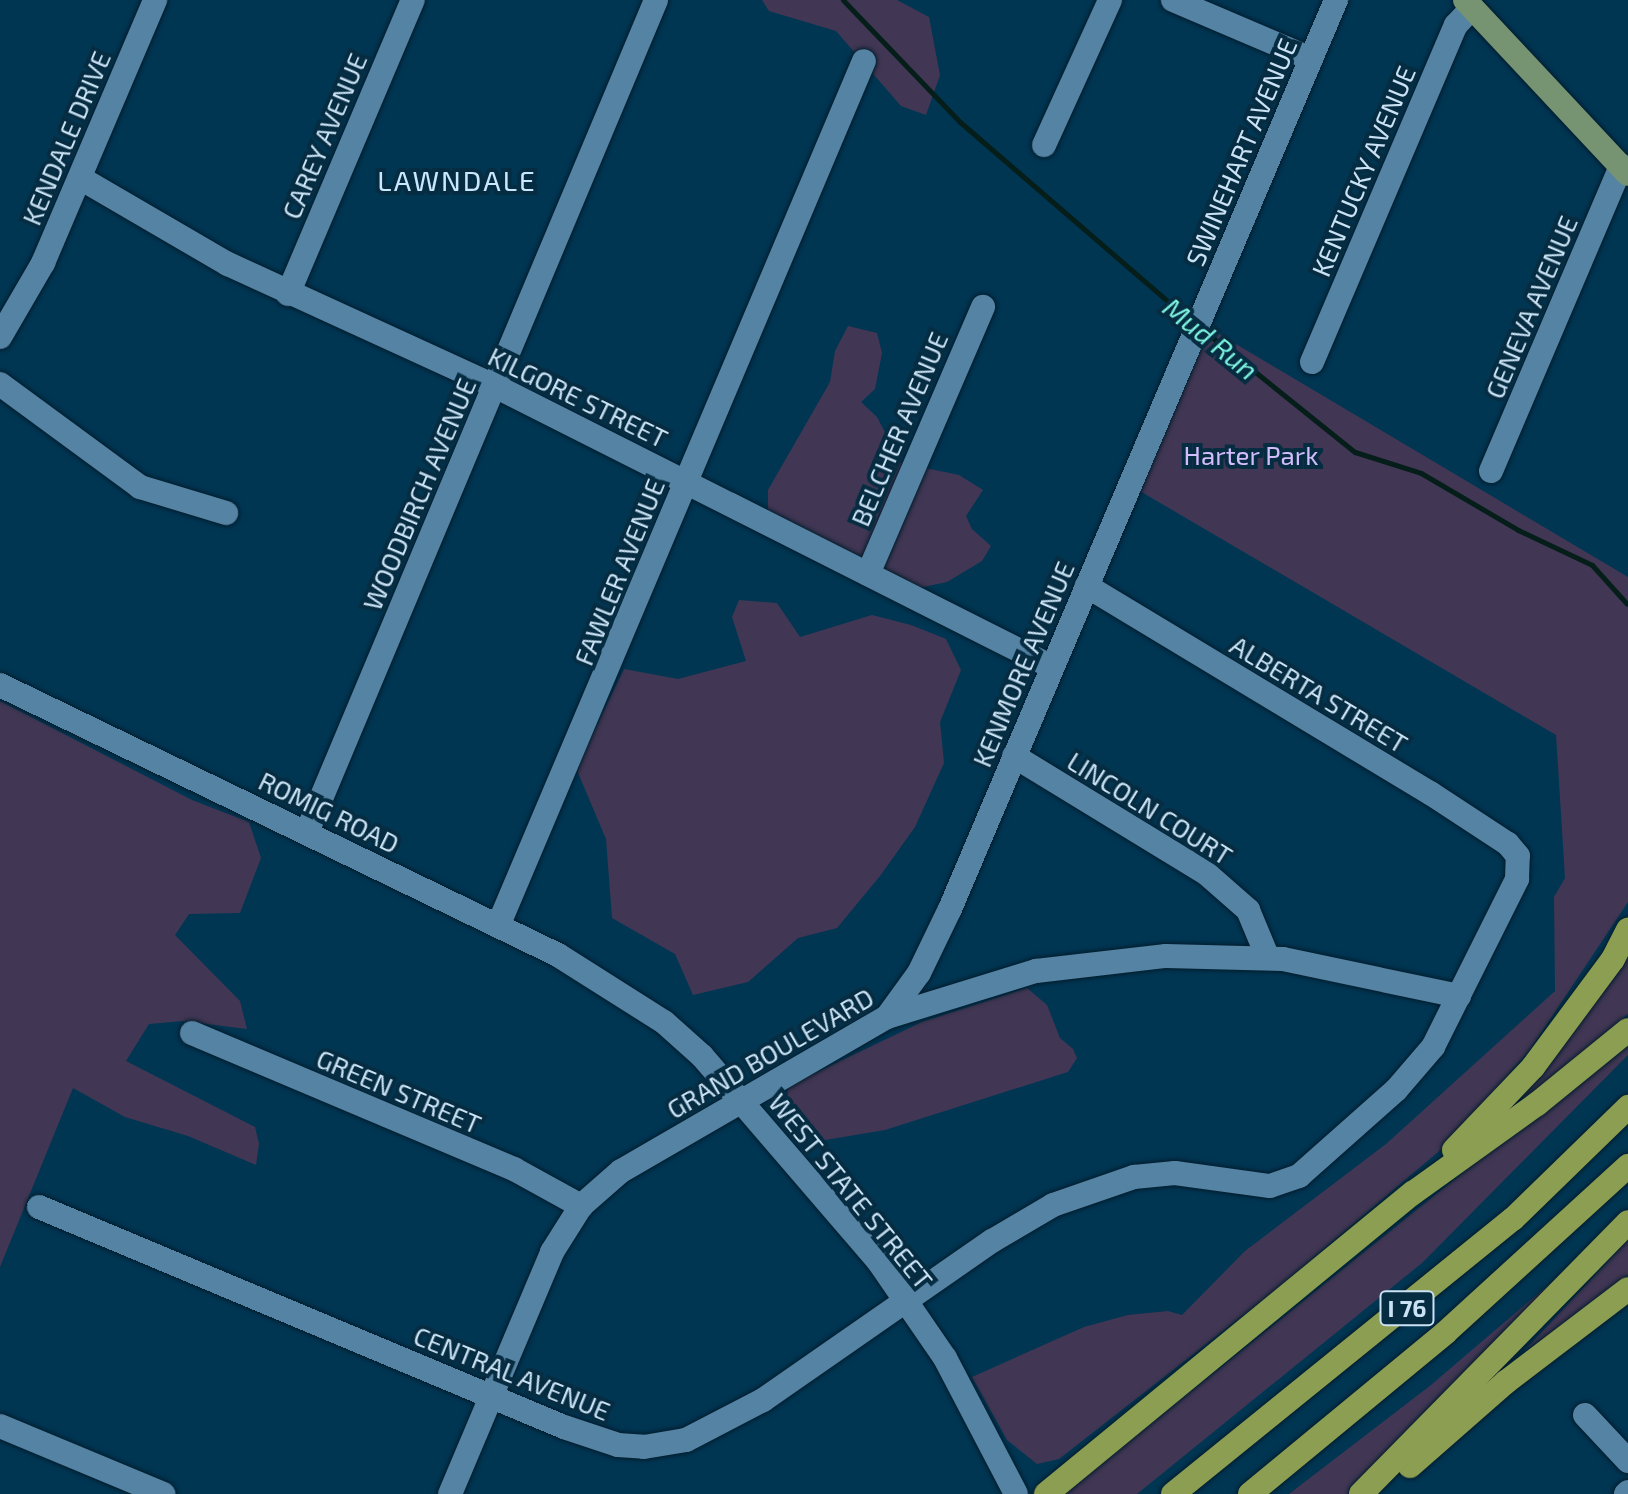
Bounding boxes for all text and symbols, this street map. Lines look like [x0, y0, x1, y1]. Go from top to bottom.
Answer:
street label: SWINEHART AVENUE [1179, 33, 1303, 271]
street label: KENDALE DRIVE [15, 46, 117, 230]
street label: CAREY AVENUE [275, 48, 373, 224]
street label: KENTUCKY AVENUE [1304, 60, 1422, 282]
district label: LAWNDALE [377, 163, 537, 197]
street label: GENEVA AVENUE [1478, 210, 1584, 404]
water label: Mud Run [1157, 290, 1265, 386]
street label: BELCHER AVENUE [844, 327, 954, 531]
street label: KILGORE STREET [483, 340, 673, 454]
street label: WOODBIRCH AVENUE [356, 373, 482, 615]
park label: Harter Park [1183, 439, 1319, 471]
street label: FAWLER AVENUE [567, 474, 671, 670]
street label: KENMORE AVENUE [966, 556, 1080, 772]
street label: ALBERTA STREET [1225, 629, 1413, 759]
street label: LINCOLN COURT [1062, 745, 1238, 871]
street label: ROMIG ROAD [254, 765, 404, 859]
street label: GRAND BOULEVARD [661, 981, 879, 1125]
street label: GREEN STREET [312, 1042, 486, 1140]
street label: WEST STATE STREET [762, 1087, 940, 1295]
road number: I 76 [1379, 1288, 1435, 1328]
street label: CENTRAL AVENUE [409, 1319, 615, 1427]

